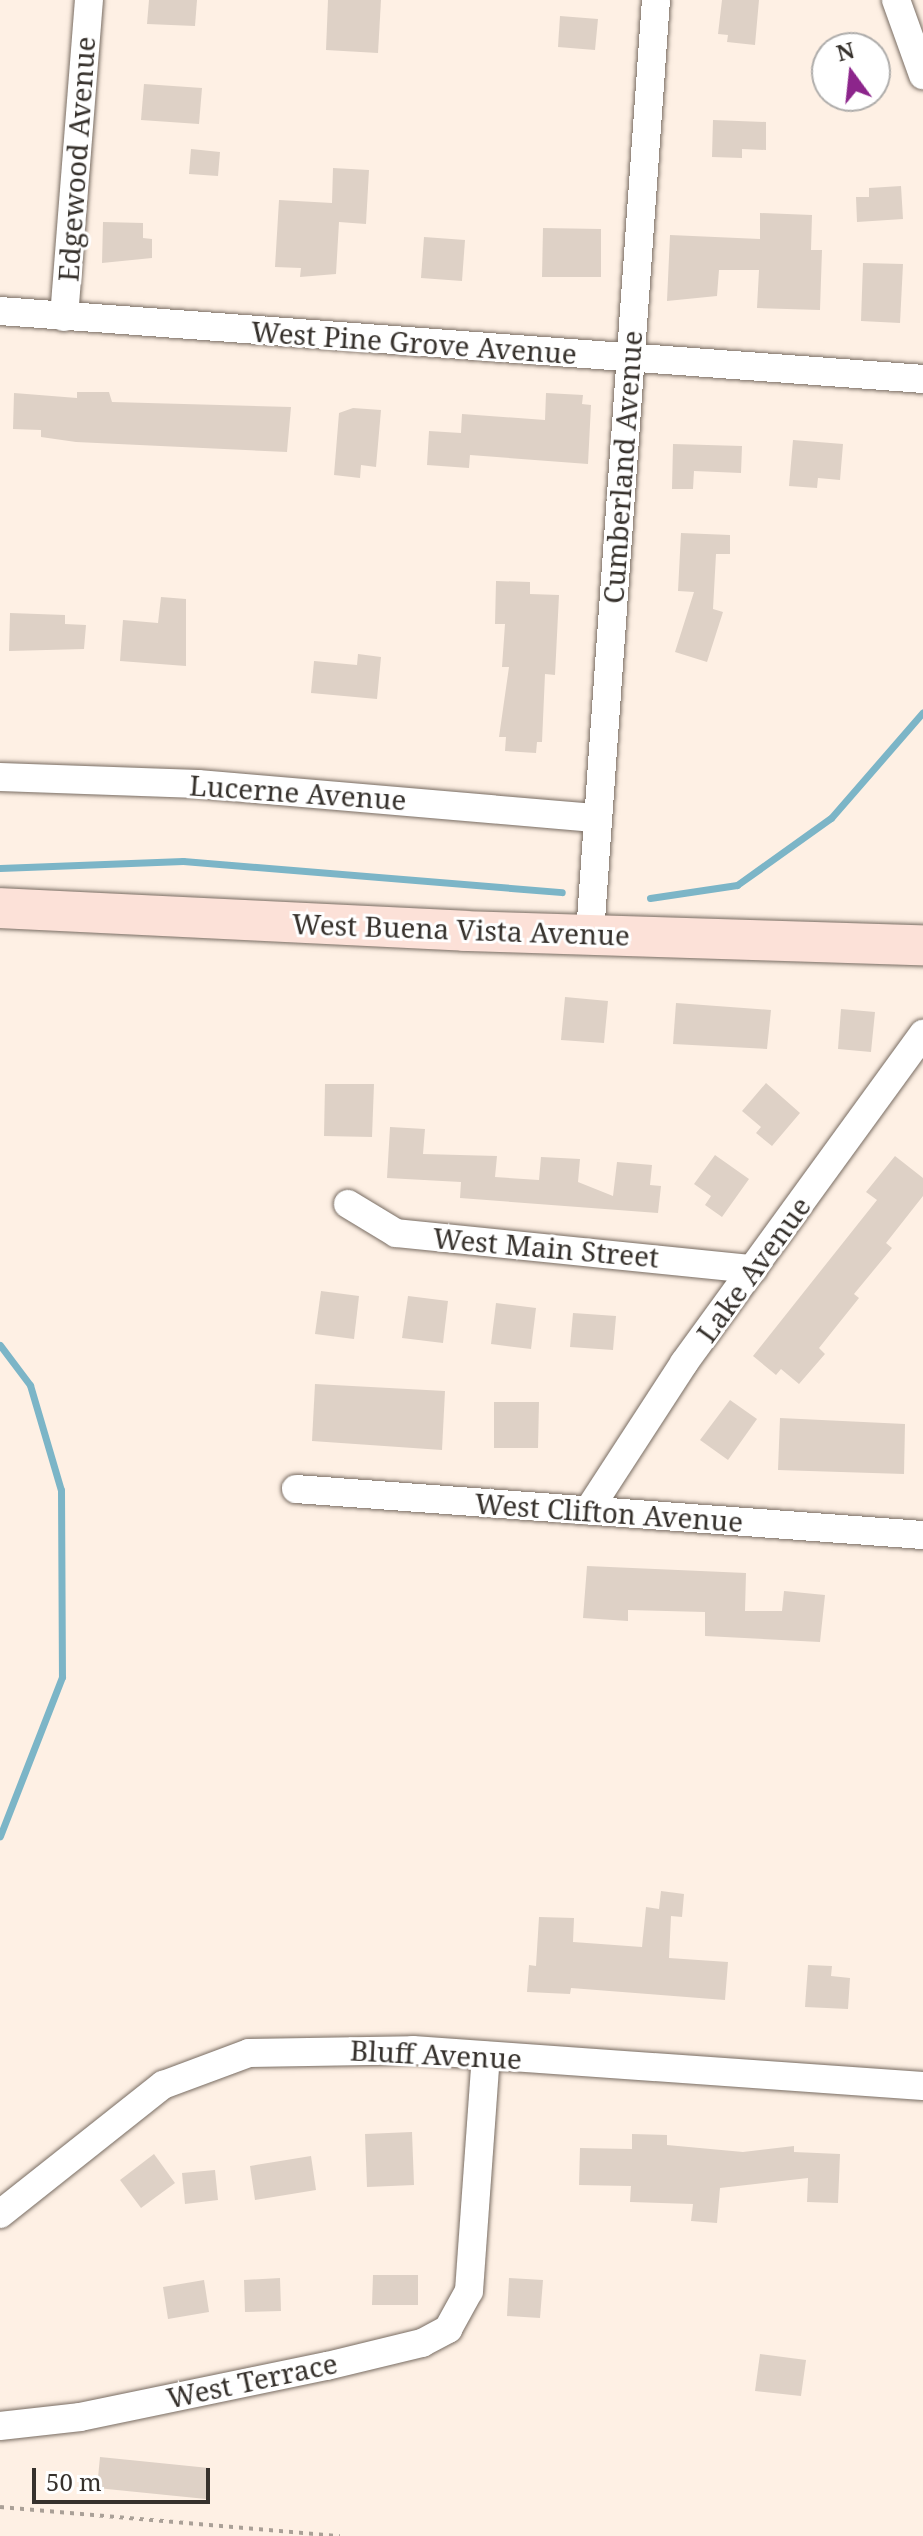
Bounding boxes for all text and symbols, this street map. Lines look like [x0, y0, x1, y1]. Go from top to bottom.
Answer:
north arrow [811, 32, 891, 112]
text: N [833, 34, 858, 67]
street label: Edgewood Avenue [51, 35, 101, 283]
street label: West Pine Grove Avenue [250, 314, 578, 370]
street label: Cumberland Avenue [596, 329, 648, 605]
street label: Lucerne Avenue [188, 768, 408, 816]
street label: West Buena Vista Avenue [292, 906, 630, 952]
street label: Lake Avenue [689, 1190, 817, 1348]
street label: West Main Street [432, 1220, 660, 1274]
street label: West Clifton Avenue [474, 1486, 744, 1538]
street label: Bluff Avenue [349, 2033, 523, 2075]
street label: West Terrace [164, 2346, 340, 2414]
scale bar [36, 2452, 214, 2502]
text: 50 m [46, 2465, 102, 2498]

